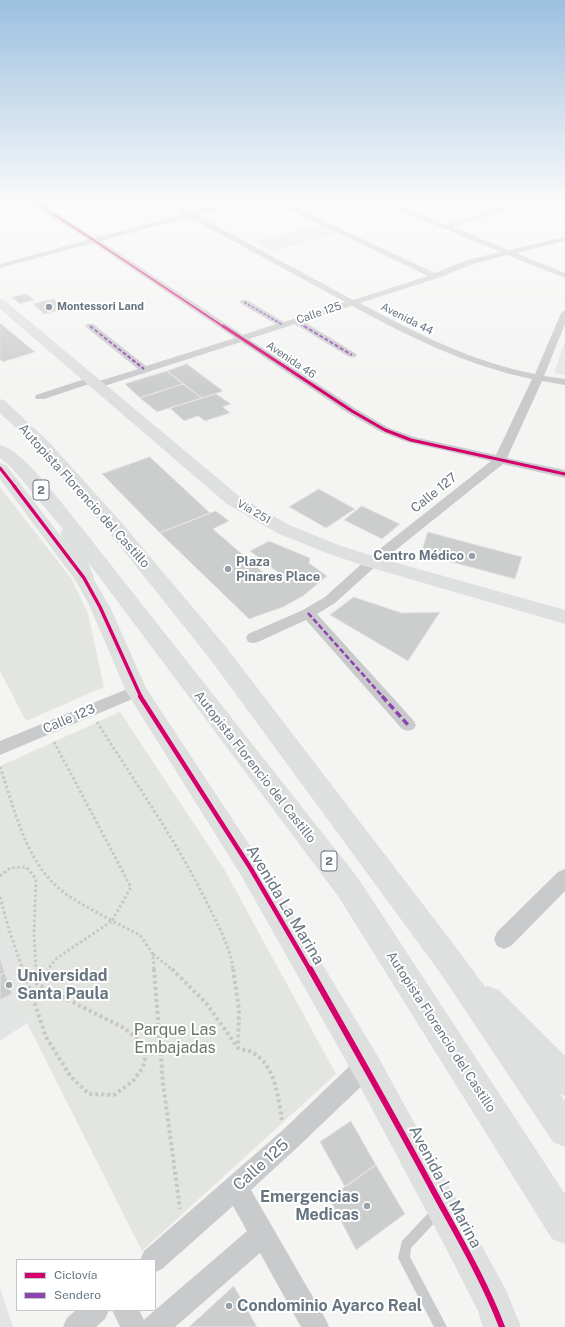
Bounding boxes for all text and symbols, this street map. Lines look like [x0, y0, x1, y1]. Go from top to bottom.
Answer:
street label: Calle 125 [295, 299, 343, 327]
place label: Montessori Land [57, 300, 144, 314]
street label: Avenida 44 [379, 300, 435, 338]
marker: Montessori Land [44, 302, 54, 312]
street label: Avenida 46 [264, 339, 318, 381]
street label: Autopista Florencio del Castillo [15, 421, 153, 571]
street label: Calle 127 [408, 470, 460, 516]
road number: 2 [33, 480, 49, 500]
street label: Vía 251 [235, 497, 273, 527]
place label: Centro Médico [373, 548, 464, 564]
marker: Centro Médico [467, 551, 477, 561]
place label: Plaza Pinares Place [236, 554, 320, 585]
marker: Plaza Pinares Place [223, 564, 233, 574]
street label: Autopista Florencio del Castillo [191, 688, 319, 846]
street label: Calle 123 [41, 701, 97, 737]
street label: Avenida La Marina [242, 842, 328, 968]
road number: 2 [321, 851, 337, 871]
street label: Autopista Florencio del Castillo [383, 949, 499, 1115]
place label: Universidad Santa Paula [17, 966, 109, 1004]
marker: Universidad Santa Paula [4, 980, 14, 990]
park label: Parque Las Embajadas [134, 1020, 216, 1058]
street label: Avenida La Marina [405, 1123, 485, 1251]
street label: Calle 125 [229, 1135, 293, 1195]
place label: Emergencias Medicas [260, 1187, 359, 1225]
marker: Emergencias Medicas [362, 1201, 372, 1211]
legend [16, 1259, 156, 1311]
text: Ciclovía [54, 1268, 97, 1282]
text: Sendero [54, 1288, 101, 1302]
place label: Condominio Ayarco Real [237, 1296, 422, 1316]
marker: Condominio Ayarco Real [224, 1301, 234, 1311]

